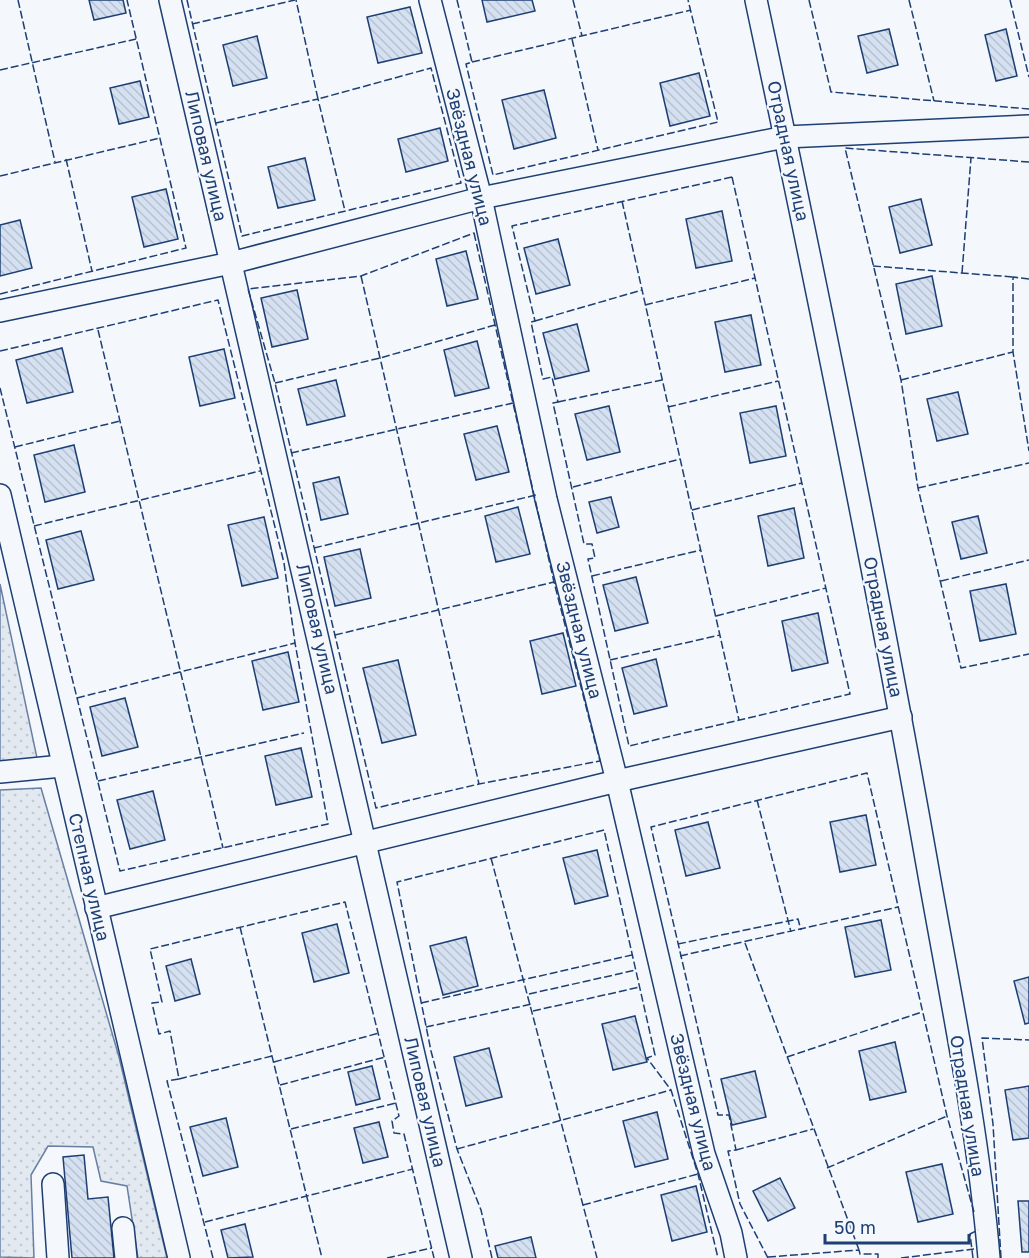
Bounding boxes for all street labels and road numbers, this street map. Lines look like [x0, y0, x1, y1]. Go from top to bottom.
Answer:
street label: Отрадная улица [763, 79, 815, 223]
street label: Звёздная улица [442, 86, 498, 228]
street label: Липовая улица [181, 88, 233, 223]
street label: Отрадная улица [860, 555, 908, 699]
street label: Звёздная улица [552, 559, 608, 701]
street label: Липовая улица [292, 561, 344, 696]
street label: Степная улица [65, 811, 115, 943]
street label: Звёздная улица [666, 1031, 722, 1173]
street label: Липовая улица [400, 1034, 452, 1169]
street label: Отрадная улица [946, 1034, 990, 1178]

